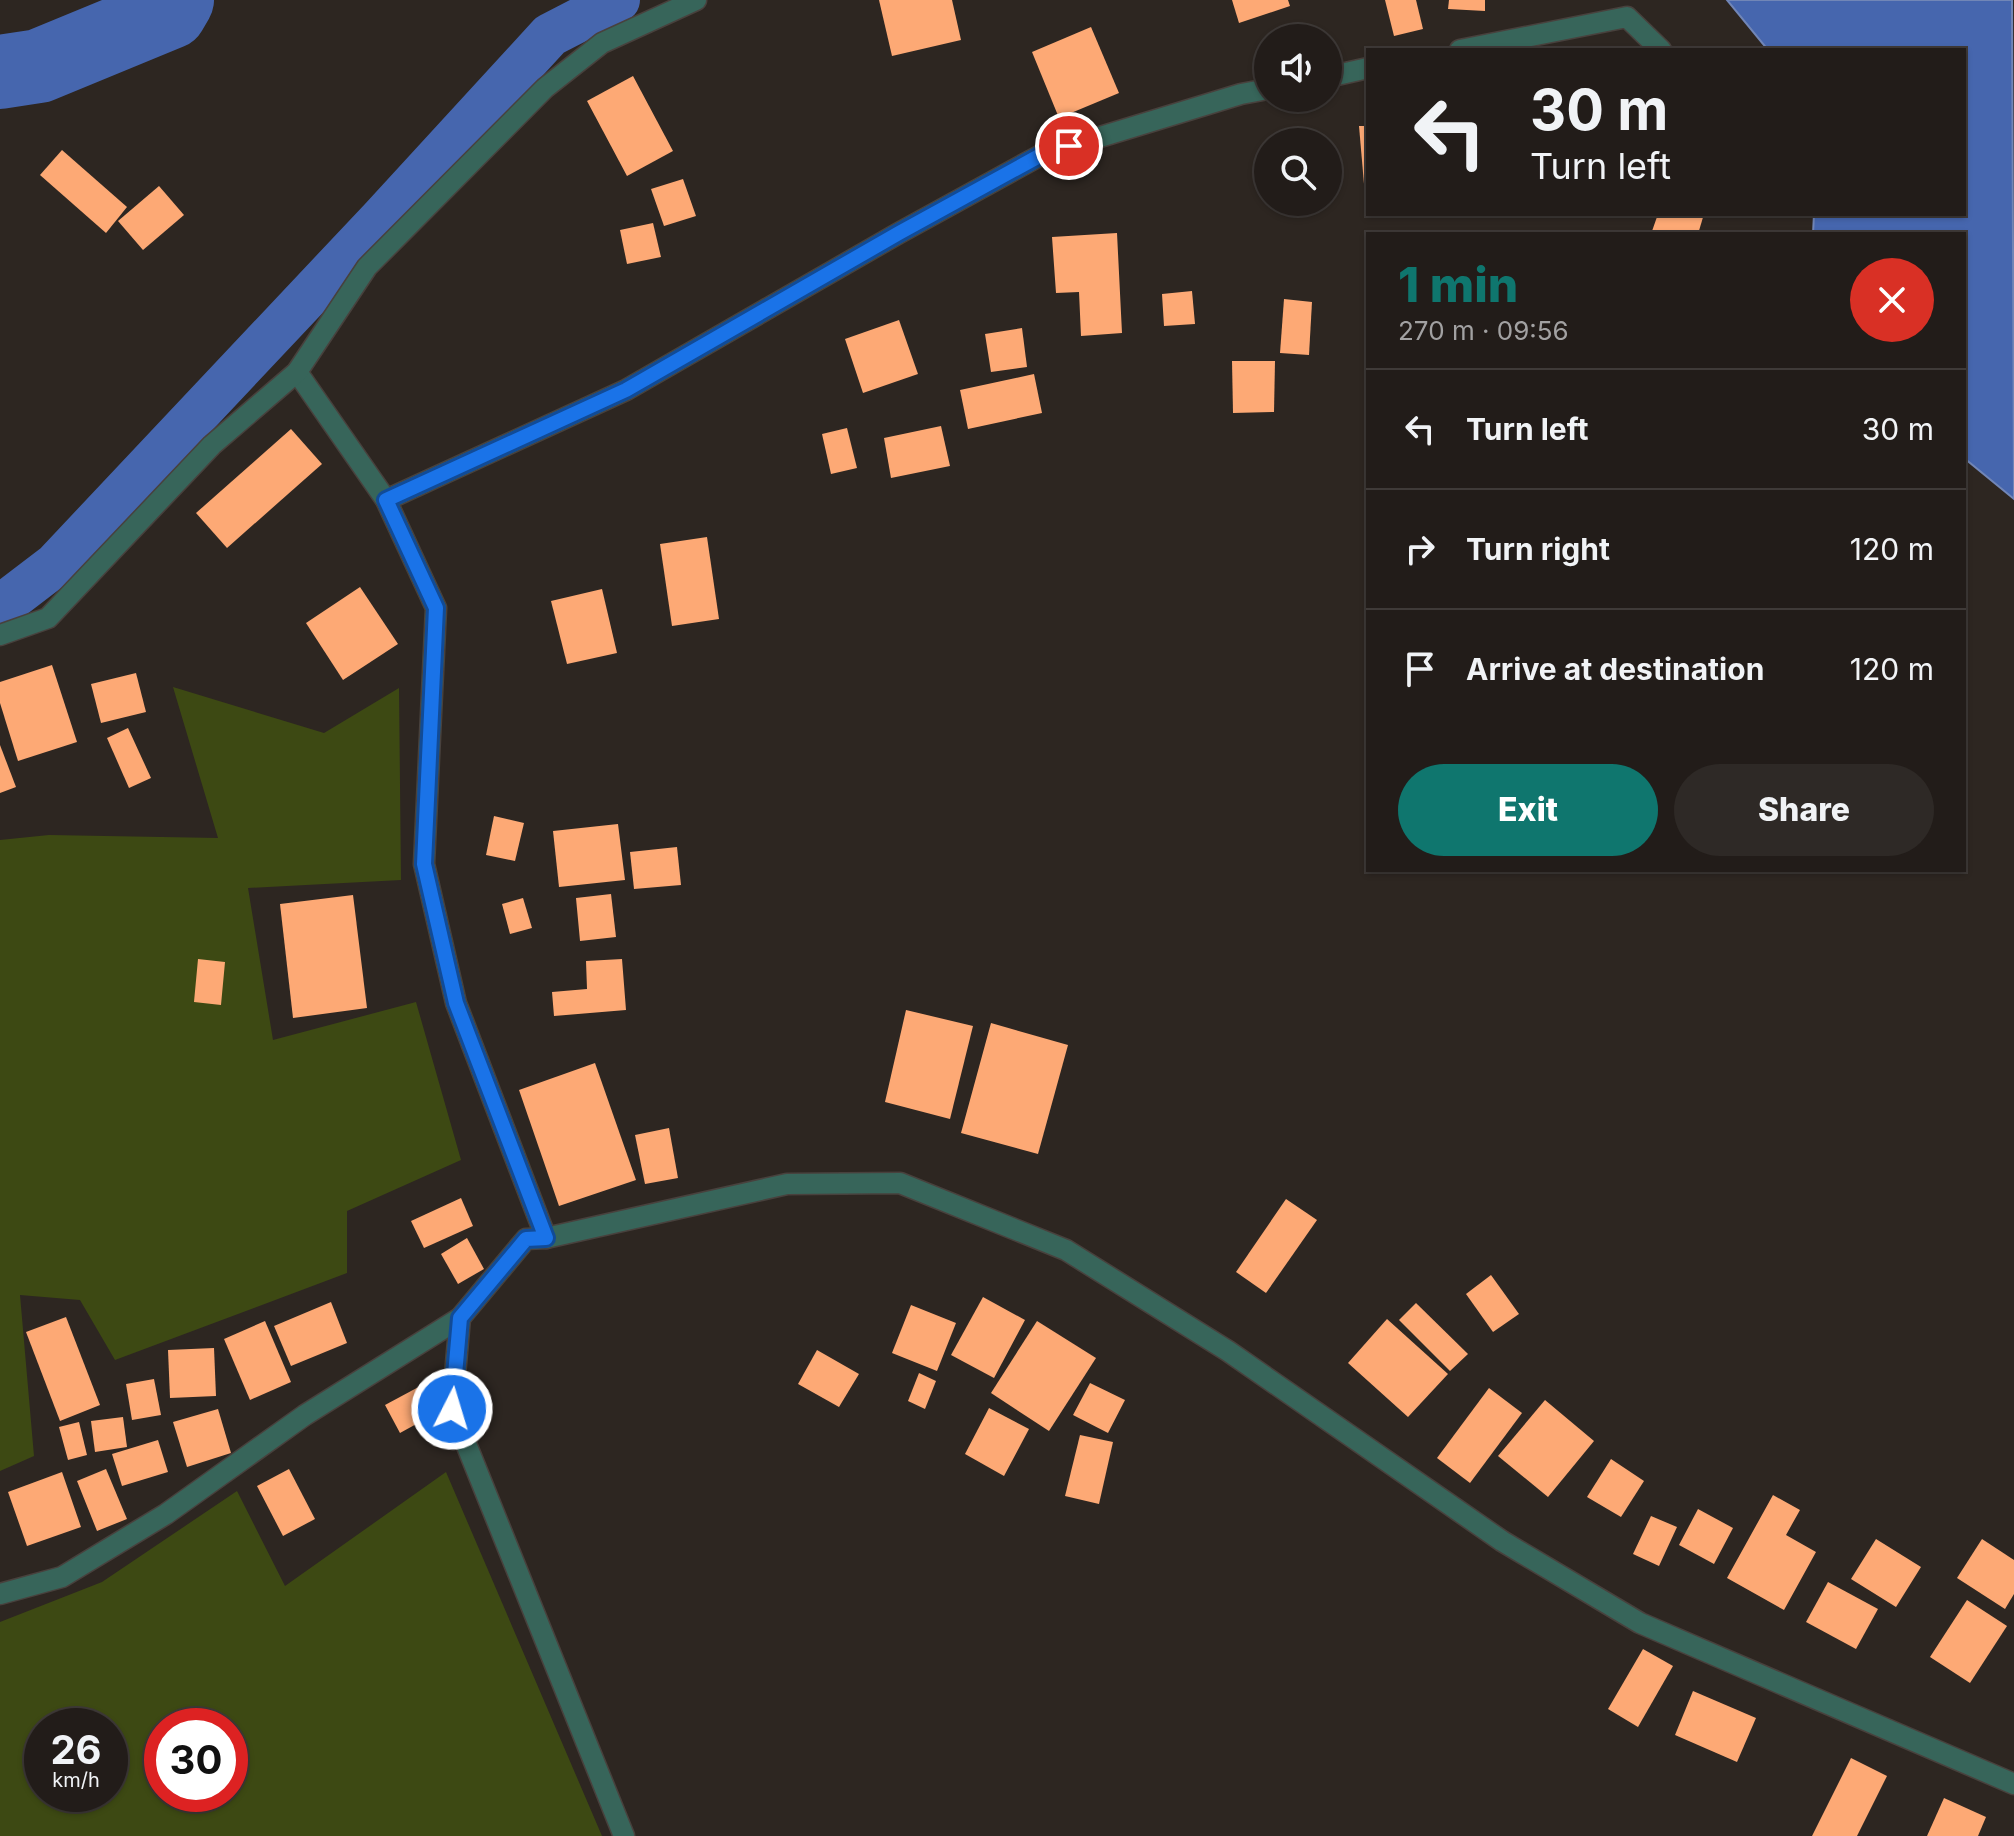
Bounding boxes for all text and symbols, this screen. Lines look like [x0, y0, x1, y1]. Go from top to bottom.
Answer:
map controls [1254, 24, 1342, 216]
button: sound [1254, 24, 1342, 112]
text: 30 m [1530, 76, 1668, 144]
icon: left [1398, 80, 1502, 184]
pin [1035, 112, 1103, 180]
icon: arrive [1047, 124, 1091, 168]
button: search [1254, 128, 1342, 216]
text: Turn left [1530, 144, 1671, 188]
text: 1 min [1398, 255, 1518, 314]
button: close [1850, 258, 1934, 342]
text: 270 m · 09:56 [1398, 315, 1569, 346]
icon: left [1398, 407, 1442, 451]
text: Turn left [1466, 411, 1588, 447]
text: 30 m [1862, 411, 1934, 447]
icon: right [1398, 527, 1442, 571]
text: Turn right [1466, 531, 1610, 567]
text: 120 m [1850, 531, 1934, 567]
icon: arrive [1398, 647, 1442, 691]
text: Arrive at destination [1466, 651, 1764, 687]
text: 120 m [1850, 651, 1934, 687]
button: Exit [1398, 764, 1658, 856]
button: Share [1674, 764, 1934, 856]
position arrow [410, 1367, 494, 1451]
speed limit sign: 30 [144, 1708, 248, 1812]
text: 26 [50, 1725, 102, 1774]
text: km/h [52, 1768, 100, 1792]

